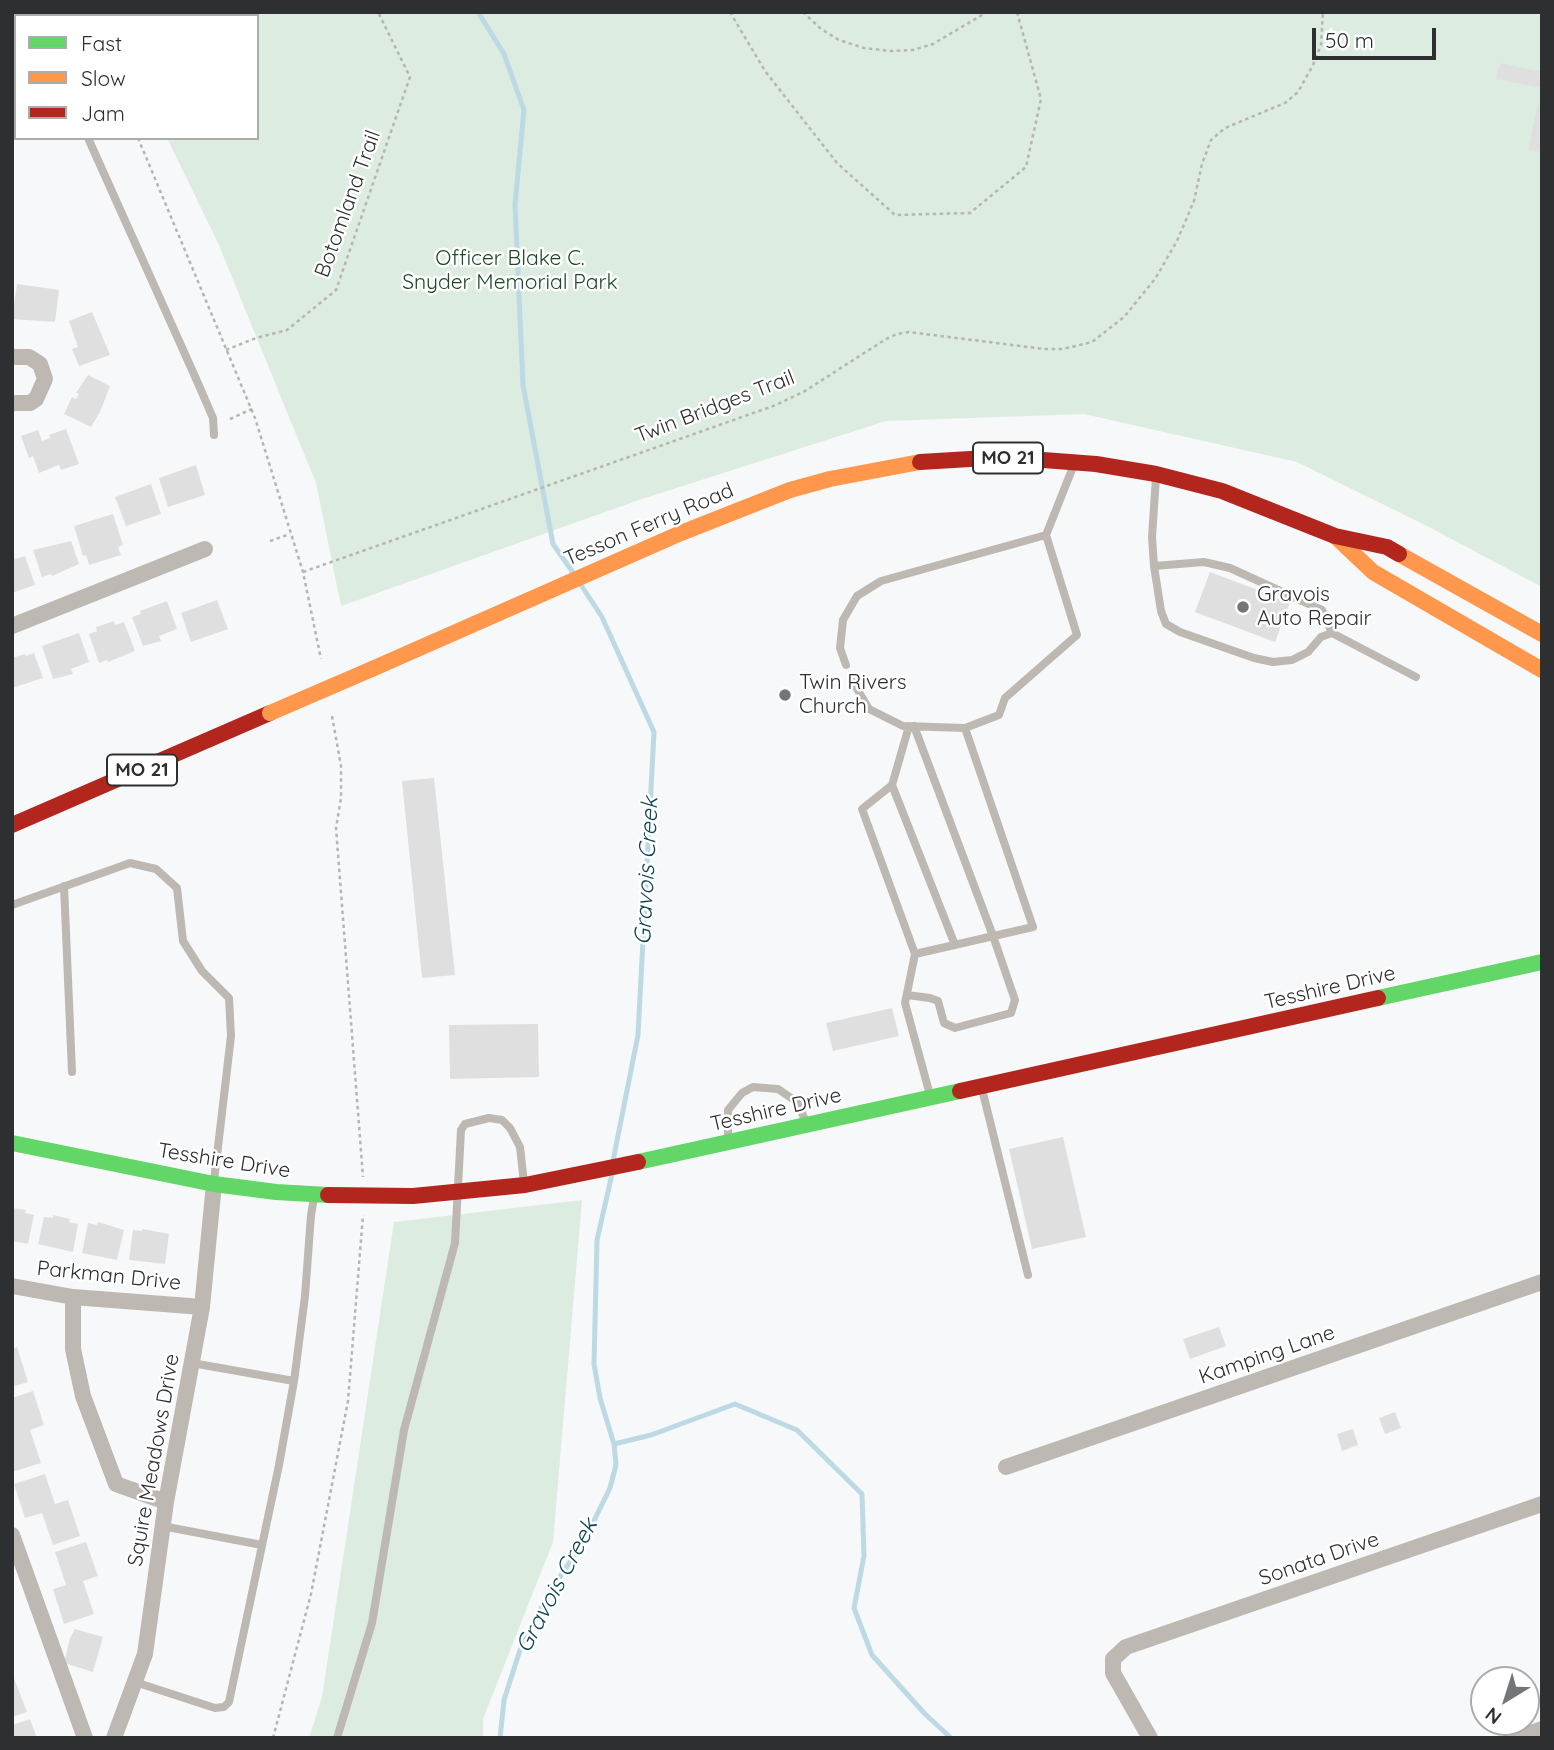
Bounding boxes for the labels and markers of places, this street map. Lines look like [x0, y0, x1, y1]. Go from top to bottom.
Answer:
place label: Gravois Auto Repair [1257, 582, 1372, 632]
marker: Gravois Auto Repair [1235, 599, 1251, 615]
place label: Twin Rivers Church [799, 670, 907, 720]
marker: Twin Rivers Church [777, 687, 793, 703]

